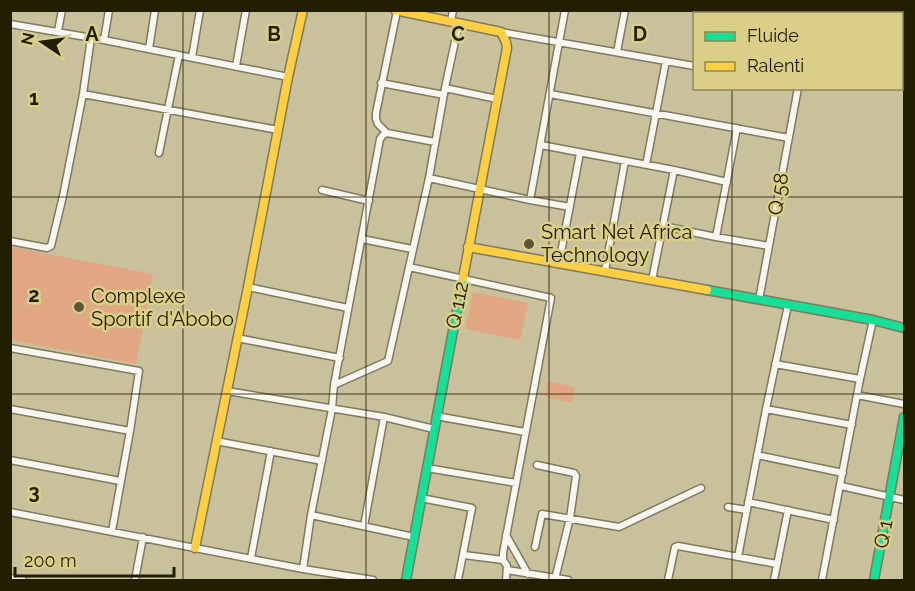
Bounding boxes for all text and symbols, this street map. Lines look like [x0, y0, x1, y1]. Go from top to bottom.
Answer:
north arrow [12, 12, 72, 72]
legend [693, 12, 903, 90]
text: A [85, 22, 99, 46]
text: B [267, 22, 281, 46]
text: C [451, 22, 465, 46]
text: D [633, 22, 647, 46]
text: Fluide [747, 25, 799, 46]
text: N [17, 31, 39, 47]
text: Ralenti [747, 55, 804, 76]
text: 1 [29, 86, 39, 110]
street label: Q 58 [762, 171, 794, 217]
place label: Smart Net Africa Technology [541, 220, 692, 267]
marker: Smart Net Africa Technology [522, 237, 536, 251]
street label: Q 112 [441, 279, 473, 331]
text: 2 [28, 283, 40, 307]
place label: Complexe Sportif d'Abobo [91, 284, 234, 331]
marker: Complexe Sportif d'Abobo [72, 300, 86, 314]
text: 3 [28, 480, 40, 504]
street label: Q 1 [868, 517, 898, 550]
scale bar [15, 540, 174, 578]
text: 200 m [24, 550, 77, 571]

